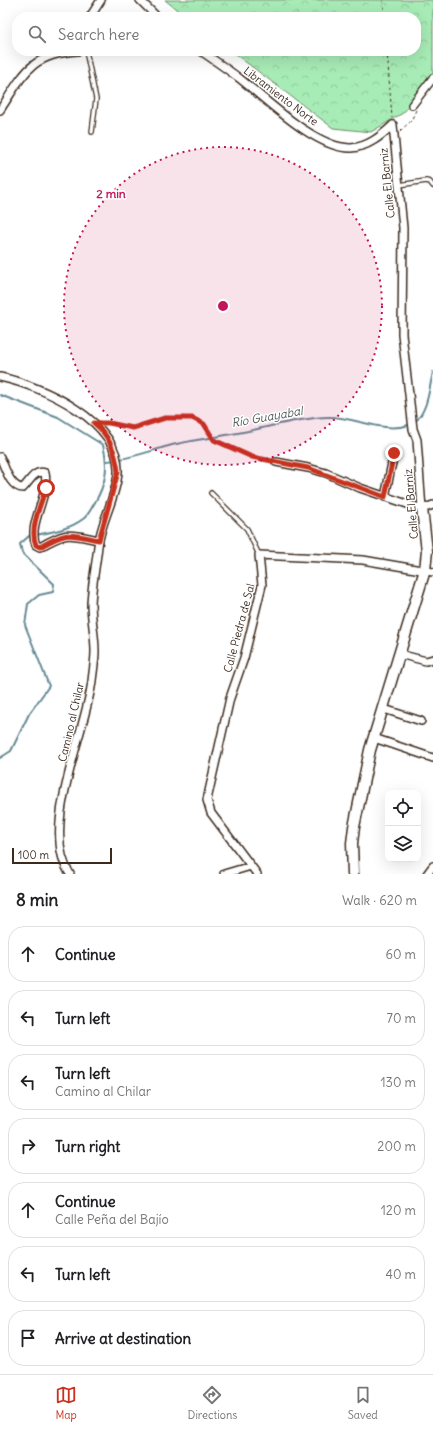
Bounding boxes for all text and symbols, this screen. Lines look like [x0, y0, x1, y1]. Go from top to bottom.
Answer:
search box [12, 12, 421, 56]
icon: search [26, 23, 48, 45]
text: Search here [58, 25, 139, 44]
street label: Libramiento Norte [241, 63, 321, 129]
street label: Calle El Barniz [376, 147, 398, 219]
text: 2 min [96, 186, 126, 201]
centre of rings [216, 299, 230, 313]
water label: Río Guayabal [230, 402, 306, 430]
route end [385, 444, 403, 462]
street label: Calle El Barniz [401, 468, 421, 540]
route start [37, 479, 55, 497]
street label: Calle Piedra de Sal [220, 582, 258, 674]
street label: Camino al Chilar [55, 680, 87, 763]
map controls [385, 790, 421, 862]
button: locate [385, 790, 421, 826]
button: layers [385, 826, 421, 862]
scale bar [12, 846, 112, 865]
text: 100 m [18, 848, 49, 862]
text: 8 min [16, 889, 58, 911]
text: Walk · 620 m [342, 892, 417, 909]
icon: ahead [17, 943, 39, 965]
text: Continue [55, 945, 116, 964]
text: 60 m [385, 946, 416, 963]
icon: left [17, 1007, 39, 1029]
text: Turn left [55, 1009, 110, 1028]
text: 70 m [387, 1010, 416, 1027]
text: Turn left [55, 1064, 110, 1083]
icon: left [17, 1071, 39, 1093]
text: 130 m [380, 1074, 416, 1091]
text: Camino al Chilar [55, 1083, 151, 1100]
icon: right [17, 1135, 39, 1157]
text: Turn right [55, 1137, 120, 1156]
text: 200 m [377, 1138, 416, 1155]
text: Continue [55, 1192, 116, 1211]
icon: ahead [17, 1199, 39, 1221]
text: 120 m [381, 1202, 416, 1219]
text: Calle Peña del Bajío [55, 1211, 169, 1228]
icon: left [17, 1263, 39, 1285]
text: Turn left [55, 1265, 110, 1284]
text: 40 m [385, 1266, 416, 1283]
icon: arrive [17, 1327, 39, 1349]
text: Arrive at destination [55, 1329, 191, 1348]
tab: Map [55, 1384, 77, 1422]
tab: Directions [188, 1384, 237, 1422]
tab: Saved [348, 1384, 378, 1422]

